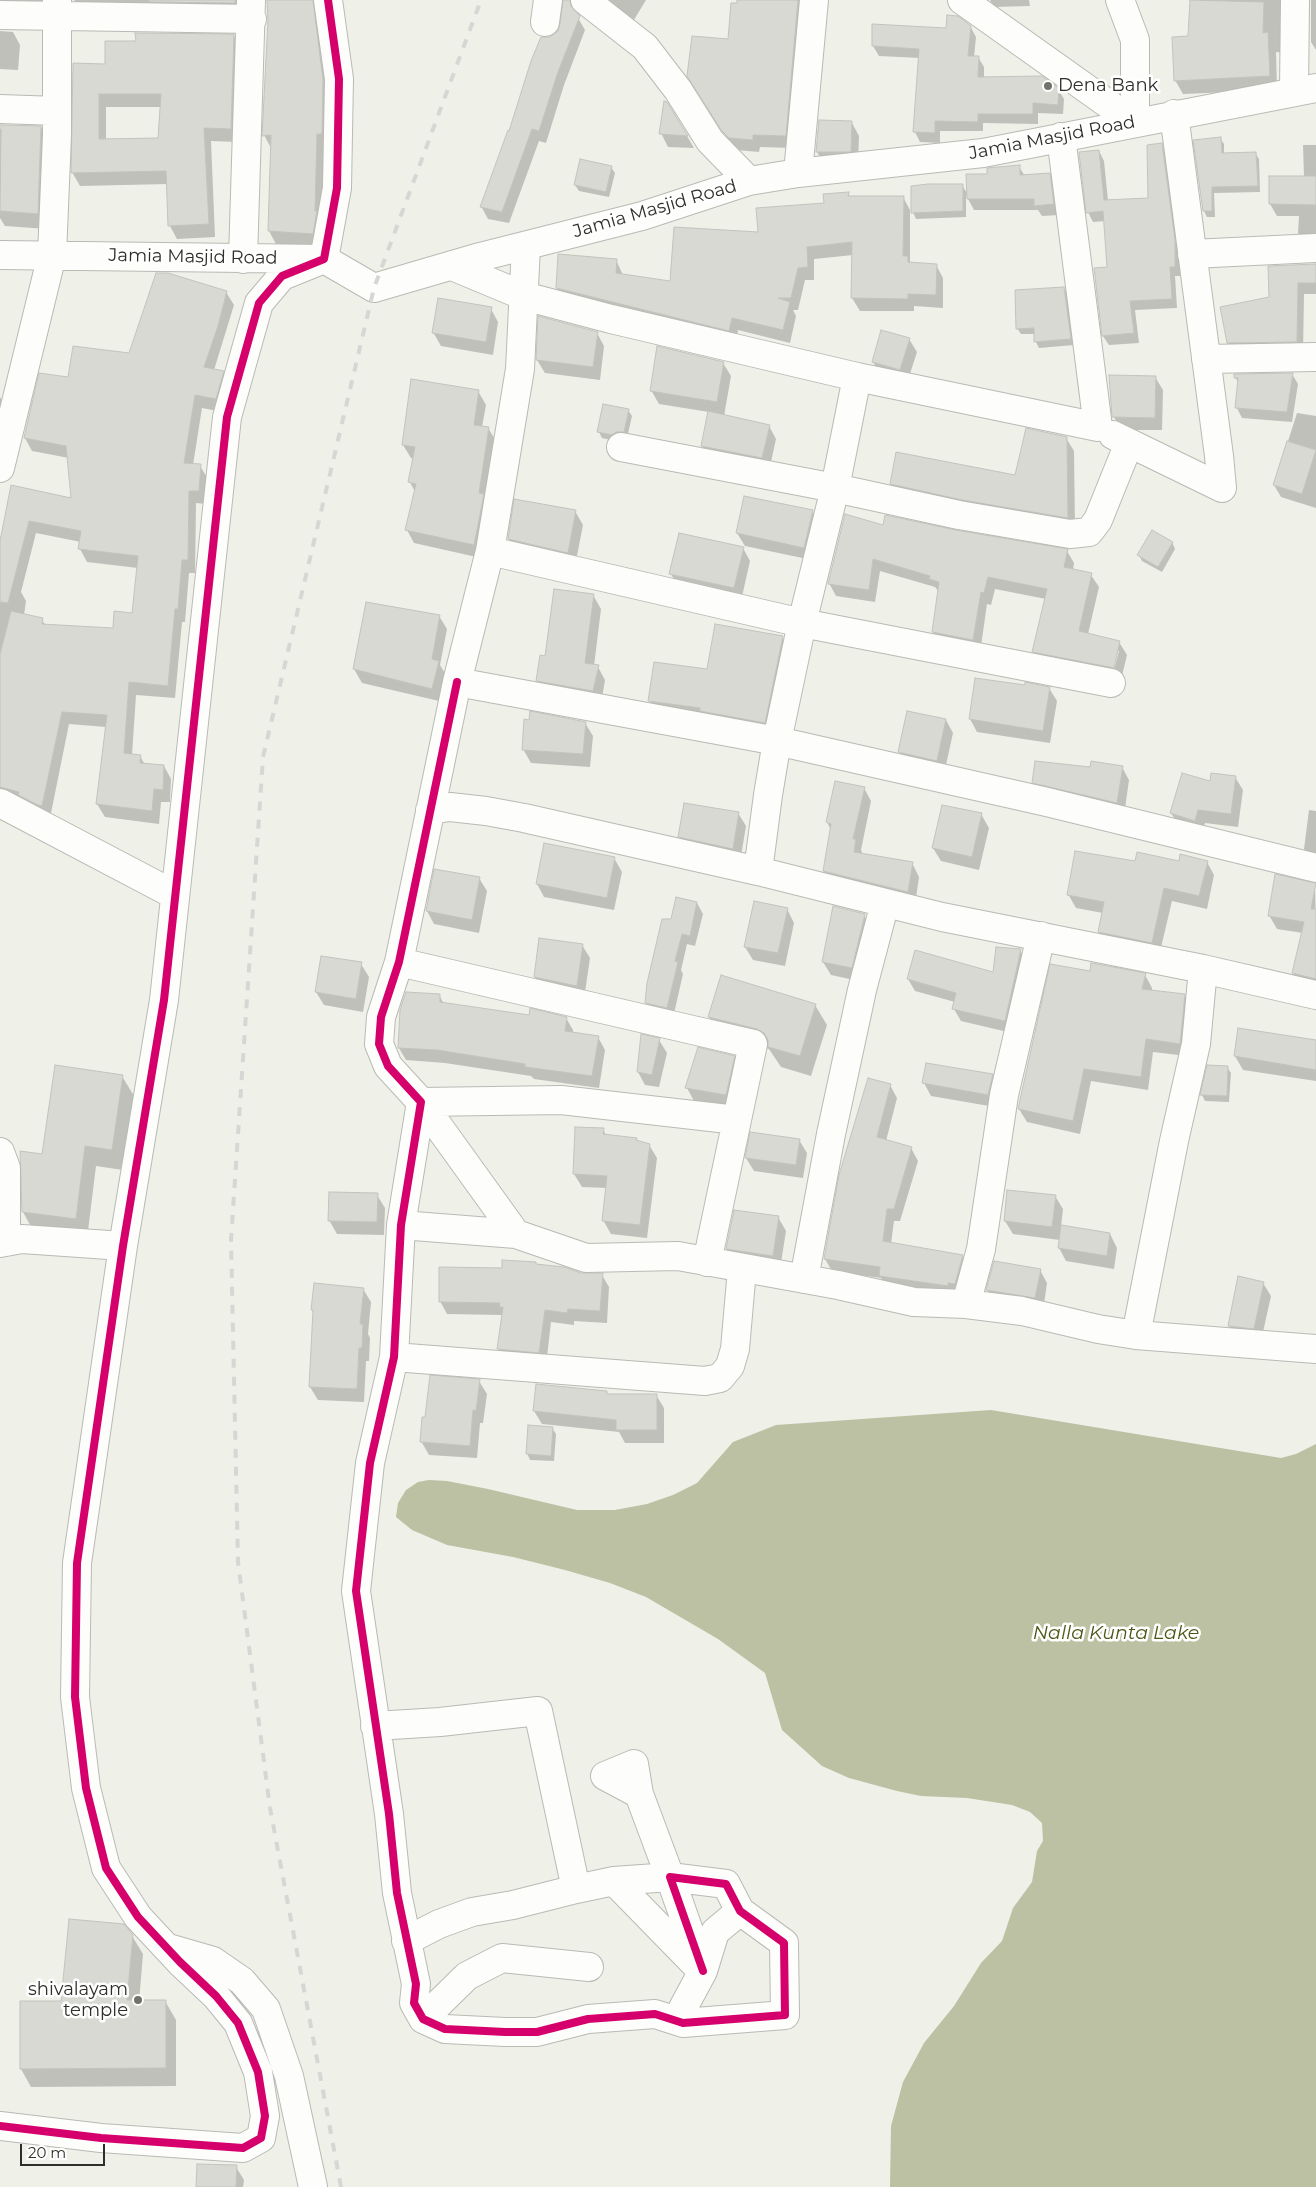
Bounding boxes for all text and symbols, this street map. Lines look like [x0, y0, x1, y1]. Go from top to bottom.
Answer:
place label: Dena Bank [1058, 75, 1158, 97]
marker: Dena Bank [1042, 80, 1054, 92]
street label: Jamia Masjid Road [967, 111, 1137, 165]
street label: Jamia Masjid Road [571, 175, 739, 243]
street label: Jamia Masjid Road [108, 245, 278, 269]
water label: Nalla Kunta Lake [1033, 1622, 1199, 1644]
place label: shivalayam temple [28, 1979, 128, 2022]
marker: shivalayam temple [132, 1994, 144, 2006]
scale bar [22, 2134, 108, 2166]
text: 20 m [28, 2143, 66, 2162]

